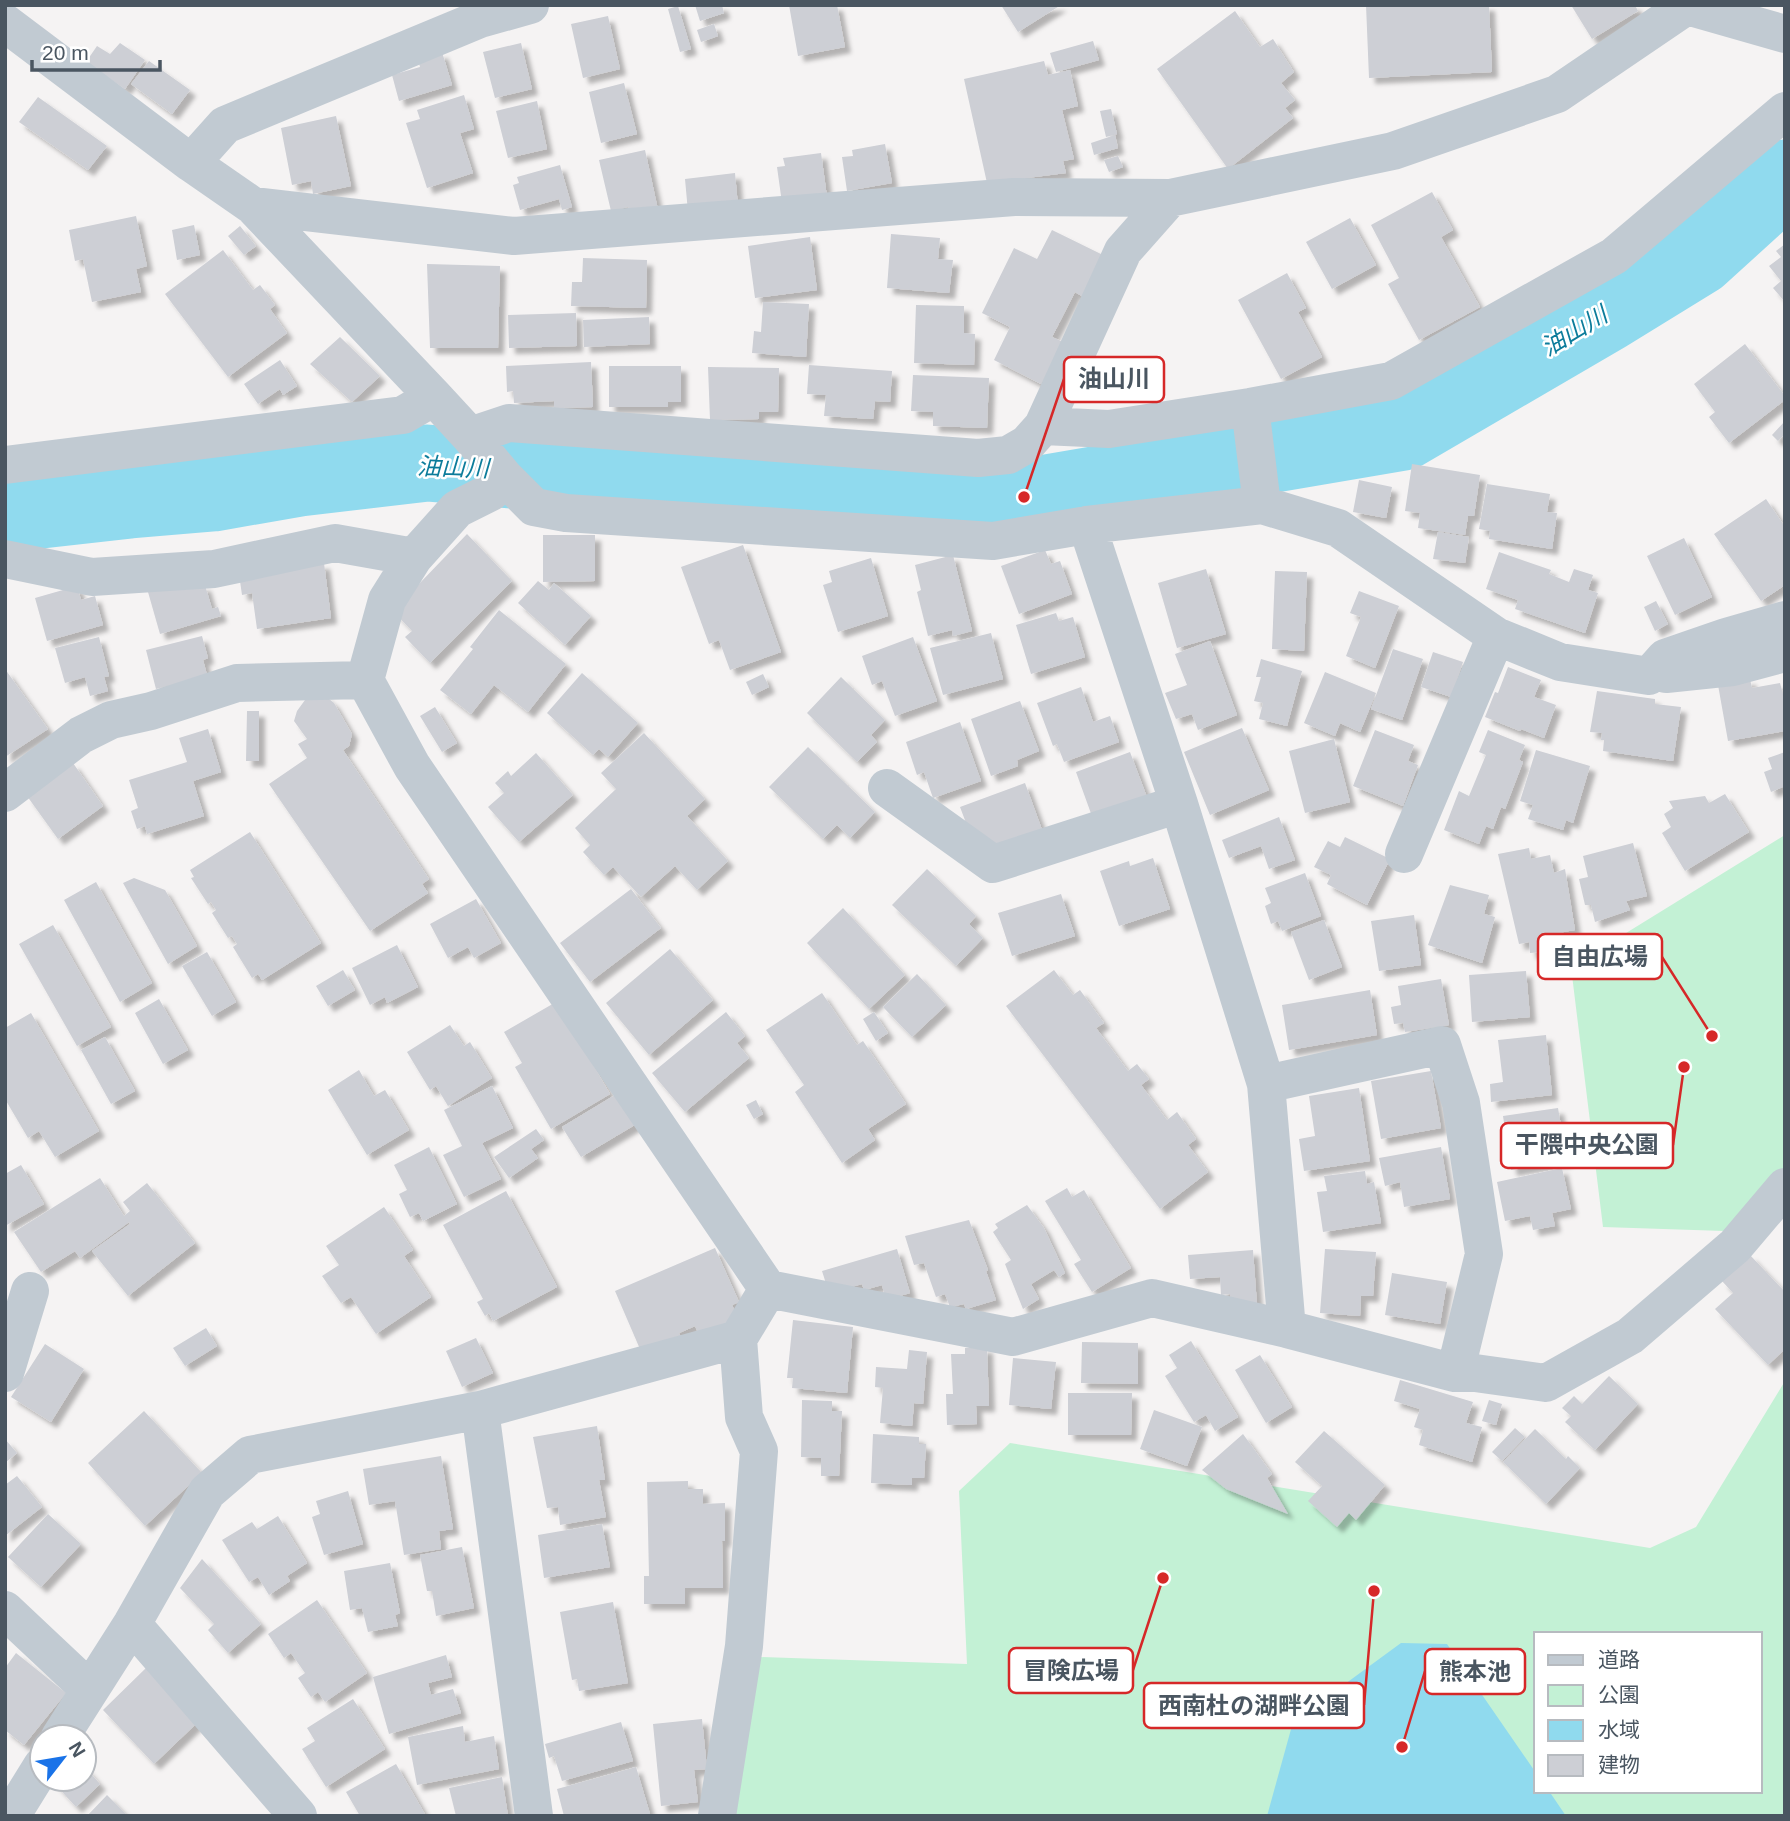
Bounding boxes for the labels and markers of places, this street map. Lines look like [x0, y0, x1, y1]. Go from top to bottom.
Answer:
callout: 油山川 [1064, 357, 1164, 402]
callout: 自由広場 [1538, 934, 1662, 979]
callout: 干隈中央公園 [1501, 1123, 1673, 1168]
callout: 冒険広場 [1009, 1648, 1133, 1693]
callout: 熊本池 [1425, 1649, 1525, 1694]
callout: 西南杜の湖畔公園 [1144, 1683, 1364, 1728]

